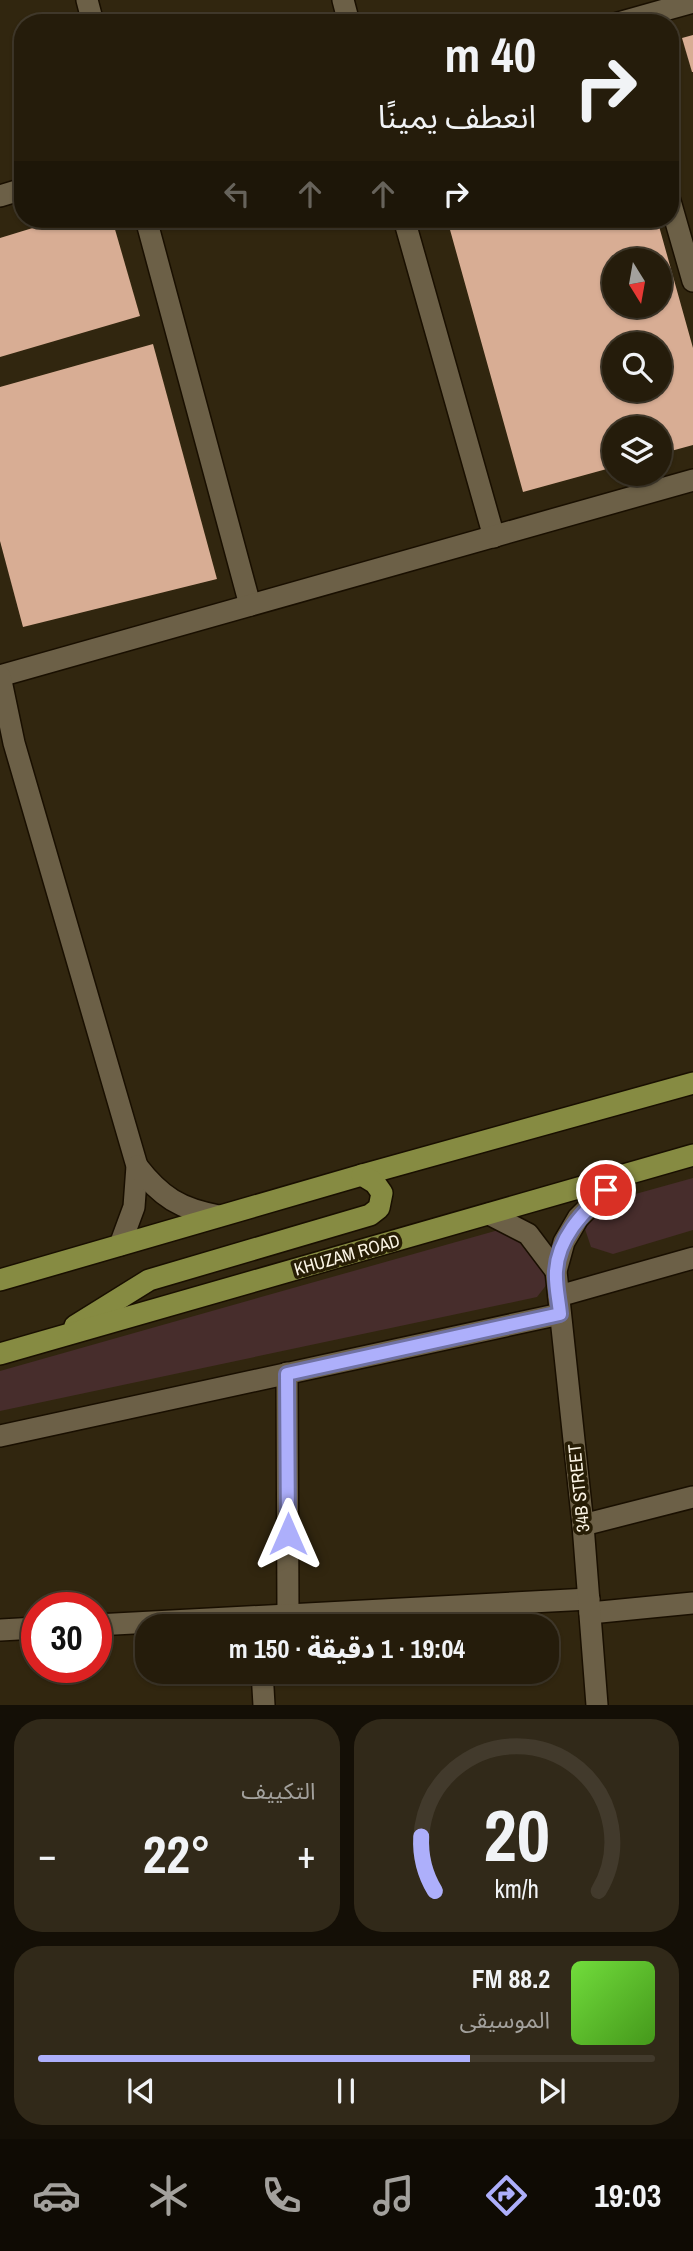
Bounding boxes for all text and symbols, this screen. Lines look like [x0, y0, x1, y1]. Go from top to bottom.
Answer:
text: 40 m [444, 21, 536, 87]
icon: right [560, 42, 651, 133]
text: انعطف يمينًا [378, 95, 536, 138]
icon: left [218, 175, 256, 213]
icon: ahead [291, 175, 329, 213]
icon: ahead [364, 175, 402, 213]
icon: right [437, 175, 475, 213]
north arrow [602, 248, 672, 318]
map controls [602, 248, 672, 486]
button: search [602, 332, 672, 402]
button: layers [602, 416, 672, 486]
pin [576, 1160, 636, 1220]
icon: arrive [587, 1171, 625, 1209]
street label: KHUZAM ROAD [291, 1227, 403, 1282]
street label: 34B STREET [561, 1443, 596, 1533]
position arrow [251, 1497, 325, 1571]
speed limit sign: 30 [21, 1592, 112, 1683]
text: 19:04 · 1 دقيقة · 150 m [229, 1631, 465, 1666]
text: التكييف [241, 1775, 316, 1806]
text: 20 [483, 1787, 549, 1885]
text: 22° [143, 1819, 211, 1889]
text: − [38, 1829, 56, 1880]
text: + [297, 1829, 315, 1880]
text: km/h [494, 1872, 538, 1906]
text: 88.2 FM [472, 1961, 550, 1996]
text: الموسيقى [459, 2004, 550, 2035]
icon: previous [122, 2072, 160, 2110]
icon: pause [327, 2072, 365, 2110]
icon: next [533, 2072, 571, 2110]
icon: car [32, 2171, 81, 2220]
icon: climate [144, 2171, 193, 2220]
icon: phone [257, 2171, 306, 2220]
icon: music [369, 2171, 418, 2220]
icon: directions [482, 2171, 531, 2220]
text: 19:03 [594, 2174, 661, 2217]

